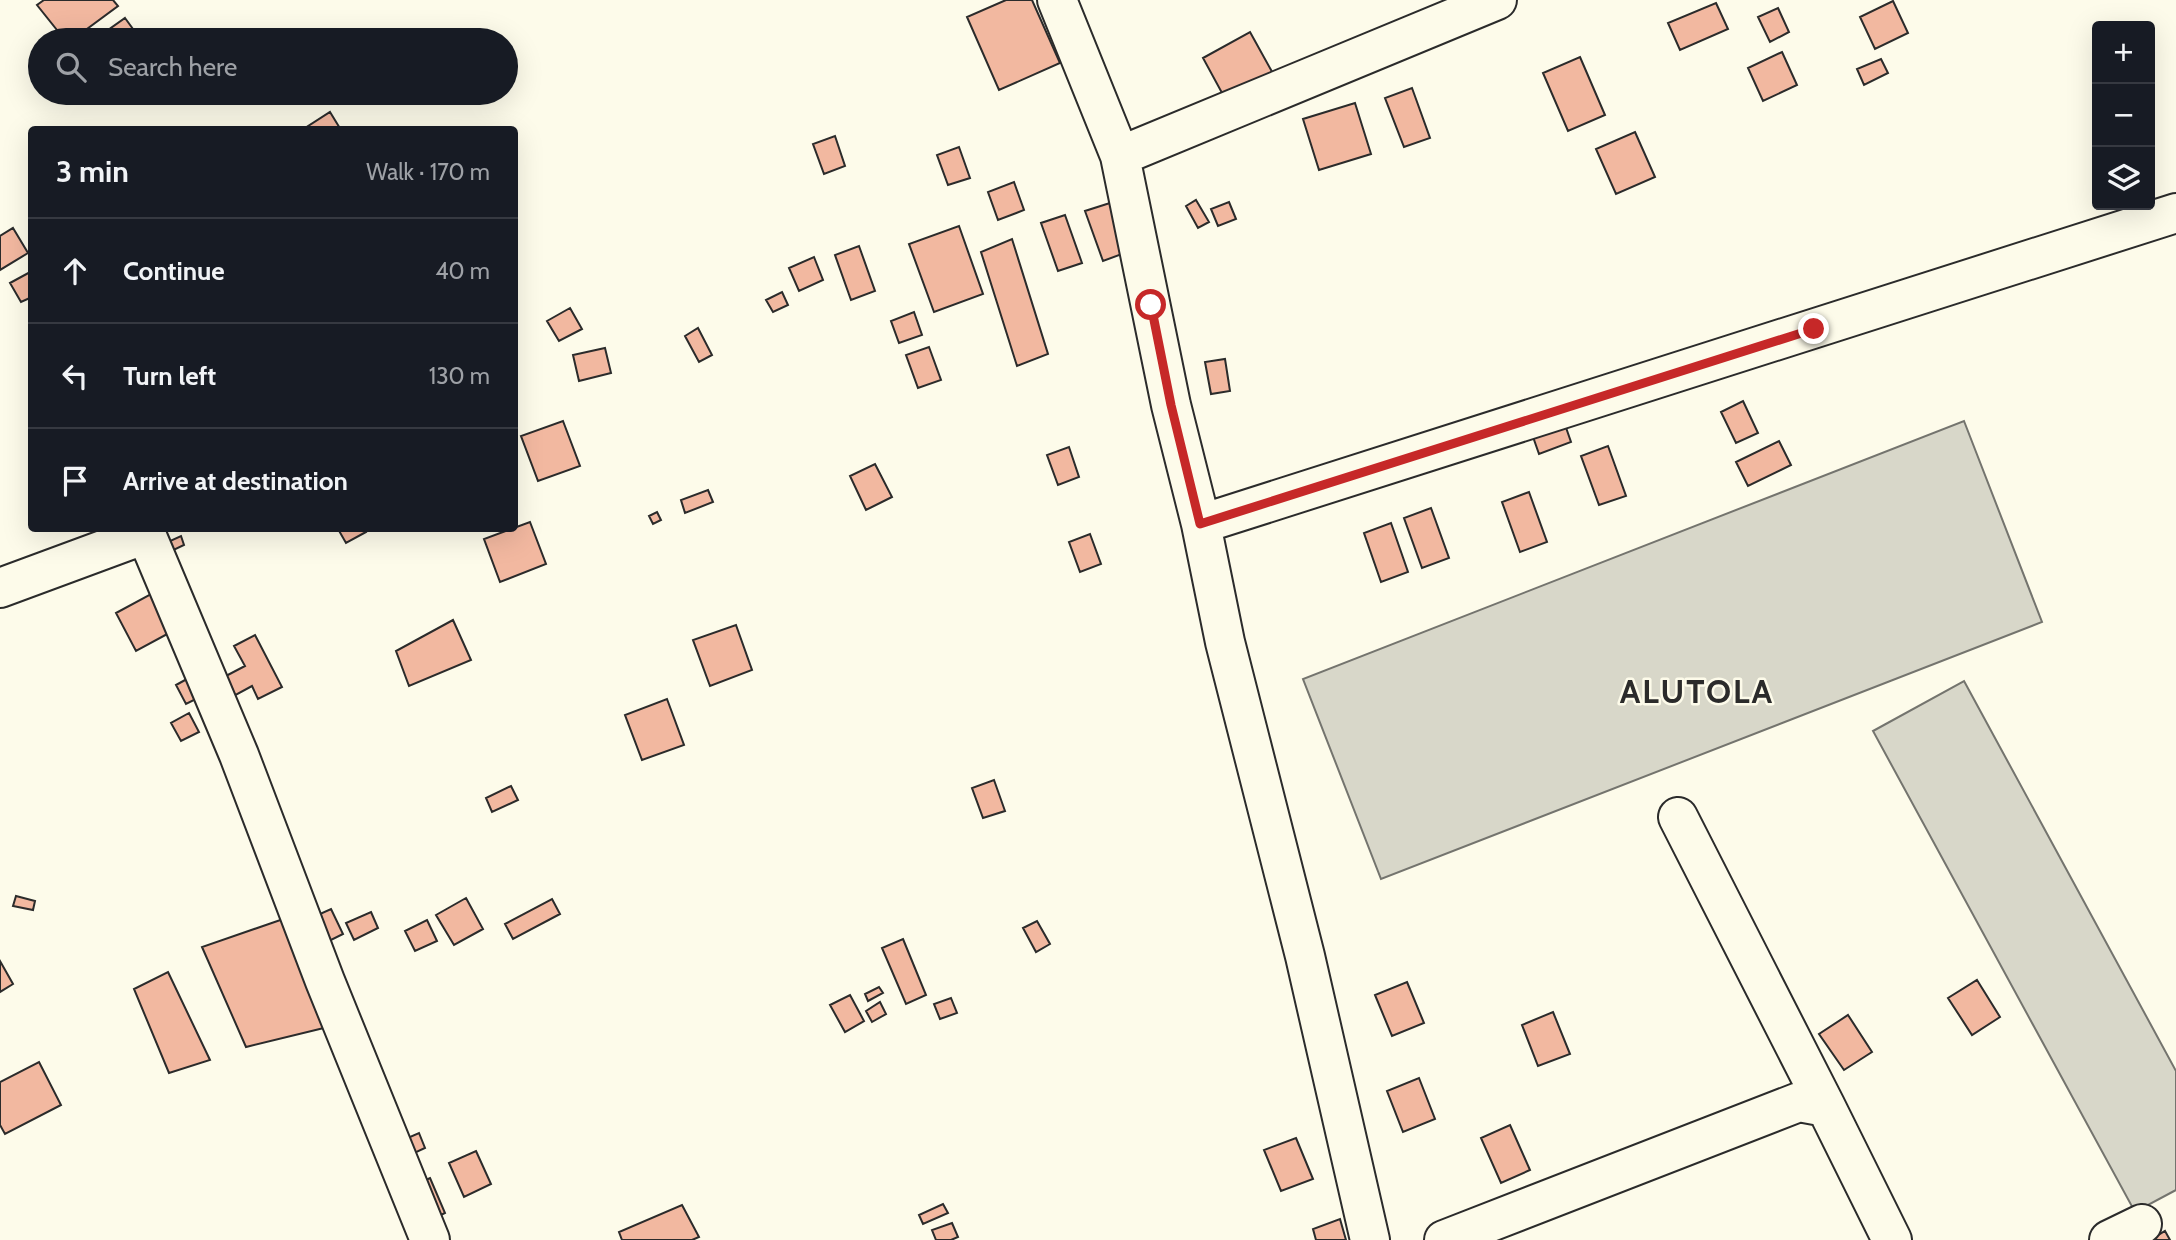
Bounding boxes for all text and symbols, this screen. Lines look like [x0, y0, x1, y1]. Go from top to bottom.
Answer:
map controls [2092, 21, 2155, 210]
button: + [2092, 21, 2155, 84]
search box [28, 28, 518, 105]
icon: search [52, 48, 90, 86]
text: Search here [108, 51, 237, 83]
button: − [2092, 84, 2155, 147]
button: layers [2092, 147, 2155, 210]
text: 3 min [56, 153, 129, 190]
text: Walk · 170 m [366, 158, 490, 186]
icon: ahead [56, 252, 94, 290]
text: Continue [123, 255, 225, 287]
text: 40 m [435, 257, 490, 285]
route start [1135, 289, 1166, 320]
route end [1798, 313, 1829, 344]
icon: left [56, 357, 94, 395]
text: Turn left [123, 360, 216, 392]
text: 130 m [429, 362, 490, 390]
icon: arrive [56, 462, 94, 500]
text: Arrive at destination [123, 465, 348, 497]
district label: ALUTOLA [1620, 671, 1774, 711]

